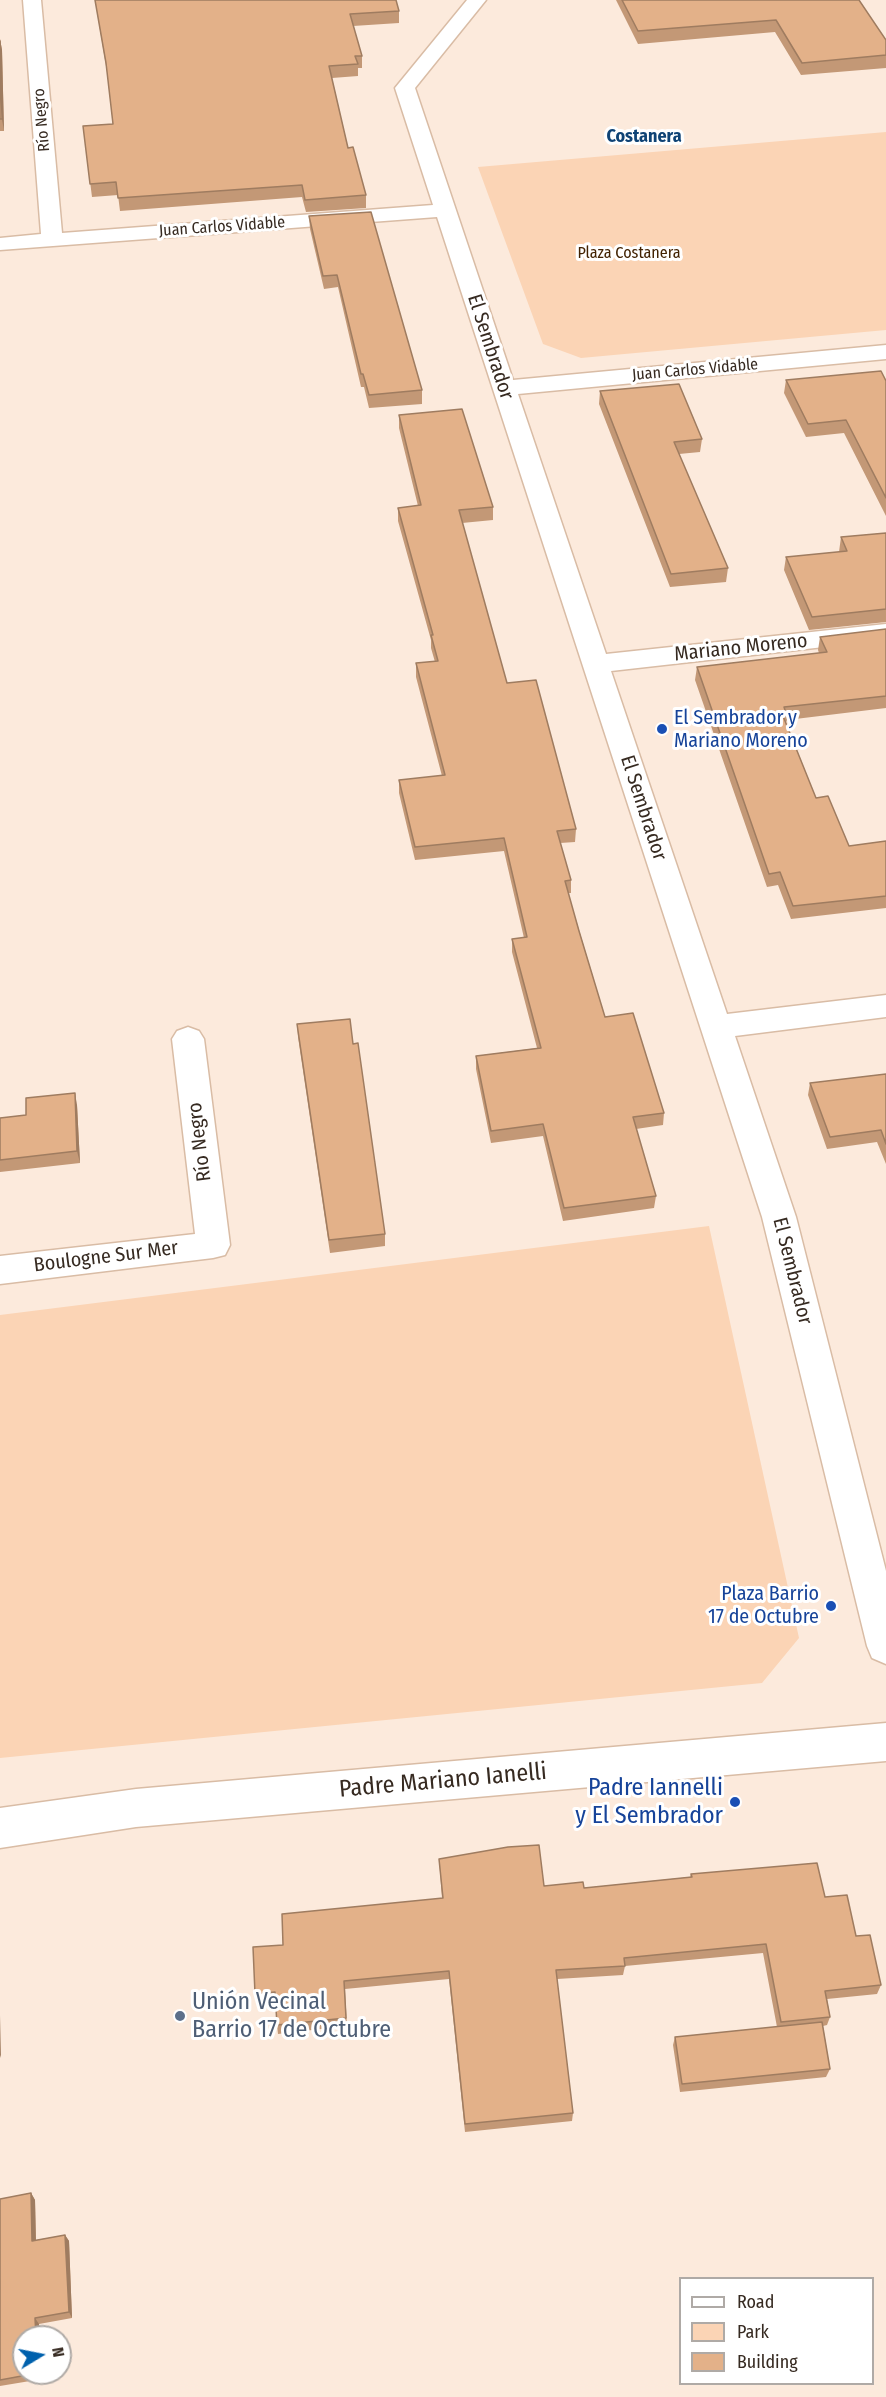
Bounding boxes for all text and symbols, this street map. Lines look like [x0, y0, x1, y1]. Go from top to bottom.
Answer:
street label: Río Negro [30, 87, 54, 153]
district label: Costanera [606, 126, 682, 148]
street label: Juan Carlos Vidable [158, 213, 286, 241]
park label: Plaza Costanera [577, 244, 681, 264]
street label: El Sembrador [462, 291, 518, 403]
street label: Juan Carlos Vidable [631, 355, 759, 385]
street label: Mariano Moreno [673, 629, 809, 667]
place label: El Sembrador y Mariano Moreno [674, 706, 808, 753]
marker: El Sembrador y Mariano Moreno [655, 722, 669, 736]
street label: El Sembrador [615, 752, 671, 864]
street label: Río Negro [183, 1101, 217, 1183]
street label: El Sembrador [767, 1215, 817, 1327]
street label: Boulogne Sur Mer [32, 1236, 180, 1278]
place label: Plaza Barrio 17 de Octubre [708, 1582, 819, 1629]
marker: Plaza Barrio 17 de Octubre [824, 1599, 838, 1613]
street label: Padre Mariano Ianelli [338, 1758, 548, 1804]
place label: Padre Iannelli y El Sembrador [575, 1774, 723, 1830]
marker: Padre Iannelli y El Sembrador [728, 1795, 742, 1809]
place label: Unión Vecinal Barrio 17 de Octubre [192, 1988, 391, 2044]
marker: Unión Vecinal Barrio 17 de Octubre [173, 2009, 187, 2023]
legend [679, 2277, 874, 2385]
text: Road [737, 2291, 774, 2313]
text: Park [737, 2321, 769, 2343]
north arrow [12, 2325, 72, 2385]
text: N [48, 2346, 68, 2359]
text: Building [737, 2351, 798, 2373]

